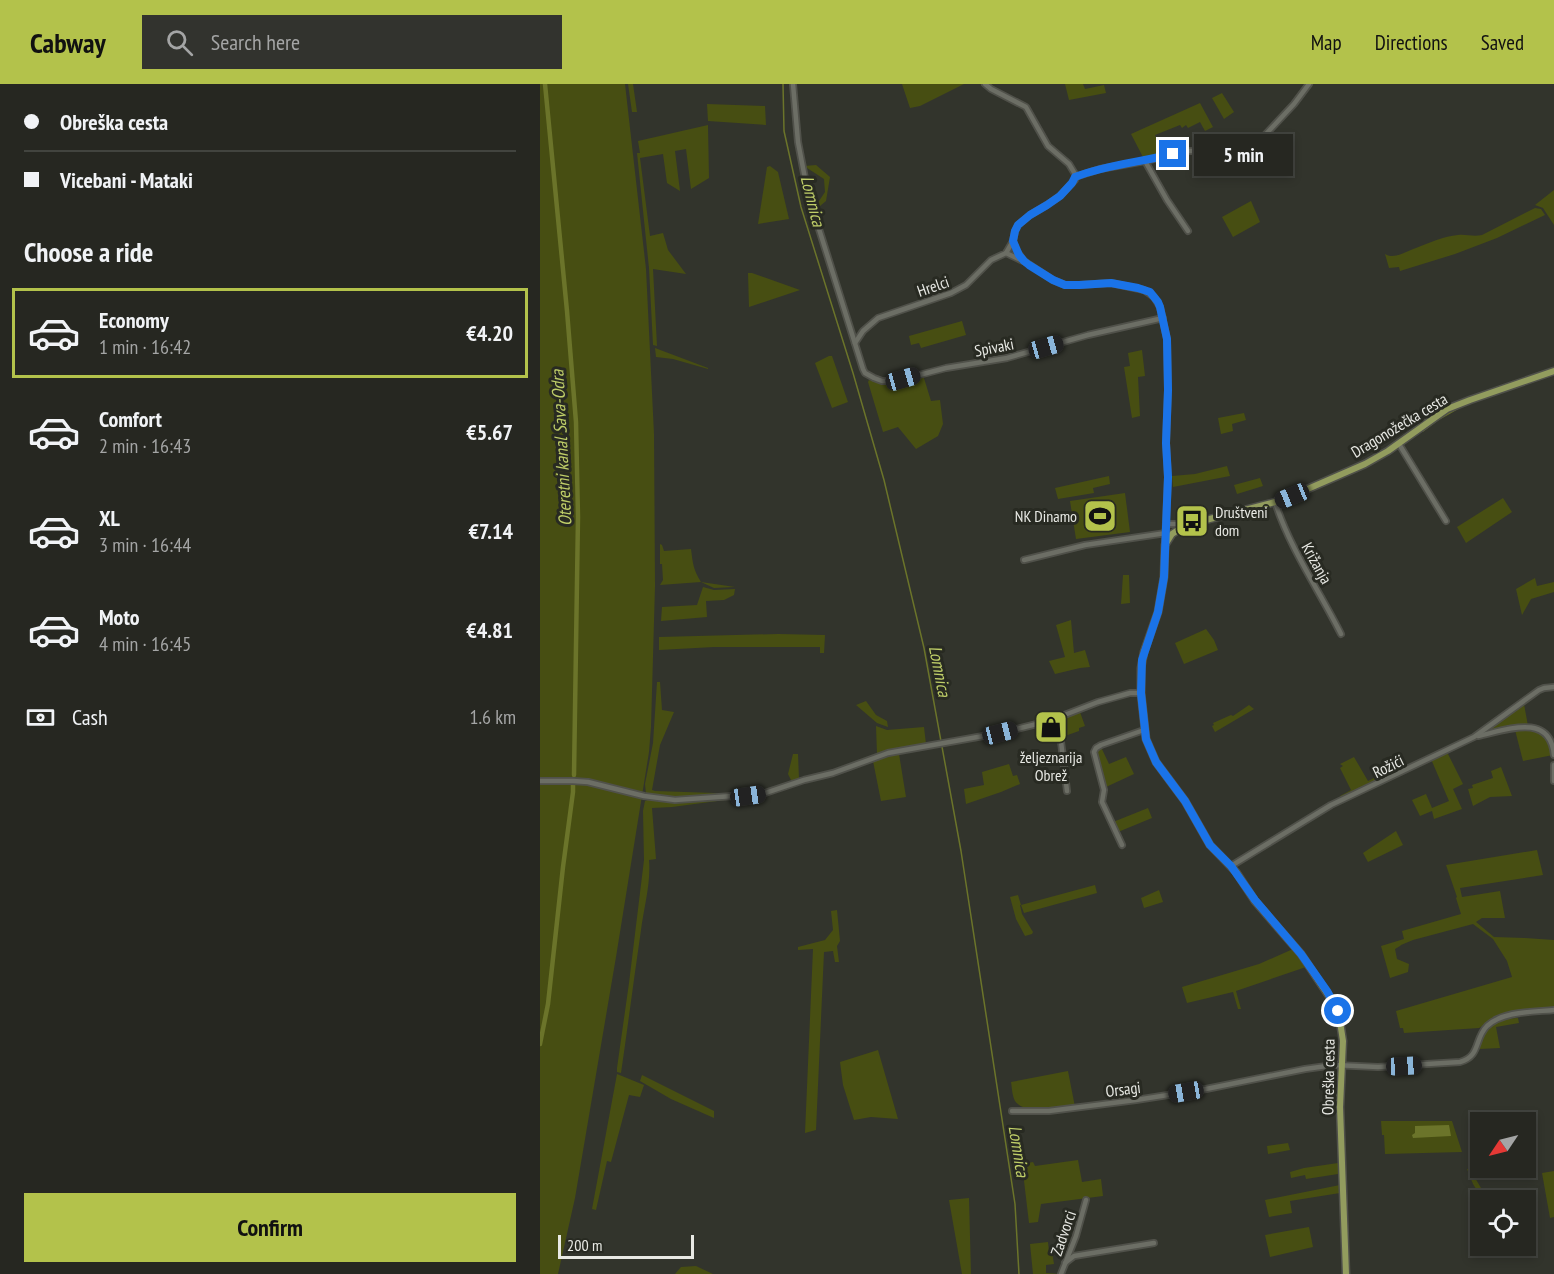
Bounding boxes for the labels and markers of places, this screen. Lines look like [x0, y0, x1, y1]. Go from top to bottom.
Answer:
sports icon: NK Dinamo [1082, 498, 1118, 534]
place label: Društveni dom [1215, 502, 1268, 540]
bus stop icon: Društveni dom [1174, 503, 1210, 539]
place label: NK Dinamo [1015, 506, 1077, 526]
shop icon: željeznarija Obrež [1033, 709, 1069, 745]
place label: željeznarija Obrež [1020, 747, 1082, 785]

